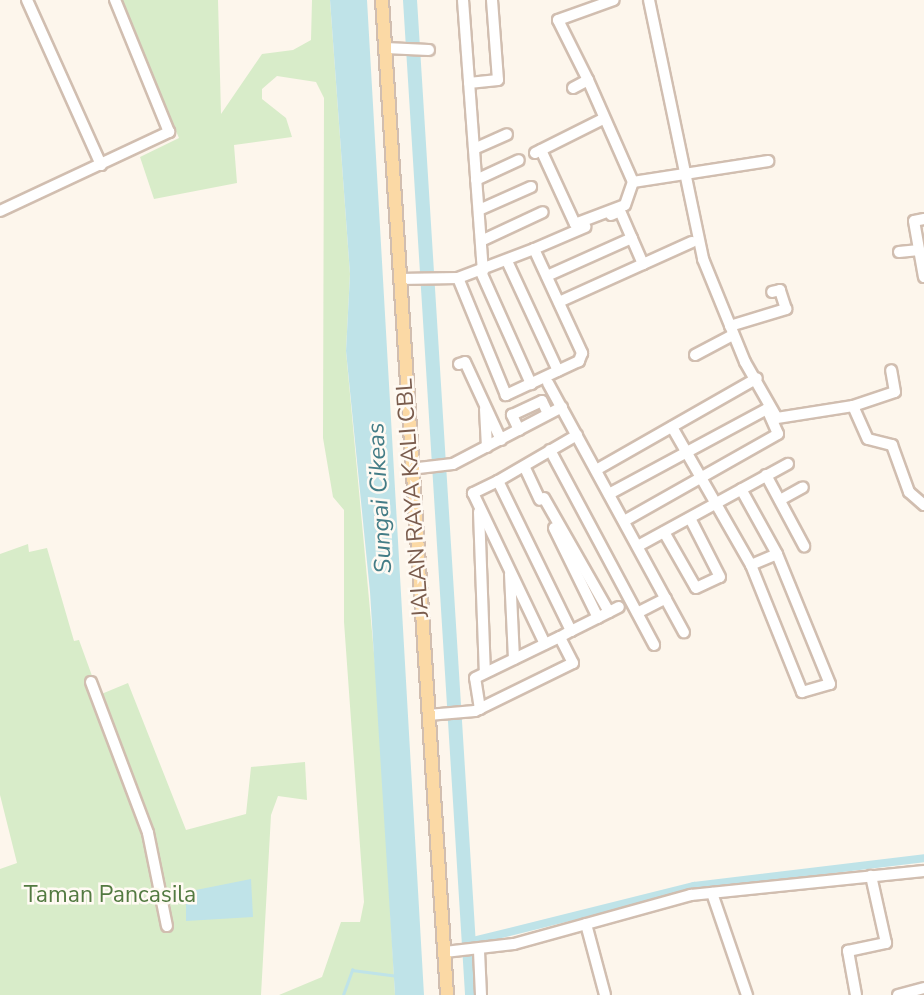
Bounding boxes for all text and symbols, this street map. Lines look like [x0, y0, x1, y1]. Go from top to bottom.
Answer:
street label: JALAN RAYA KALI CBL [391, 378, 435, 618]
water label: Sungai Cikeas [362, 422, 398, 574]
park label: Taman Pancasila [24, 881, 196, 909]

